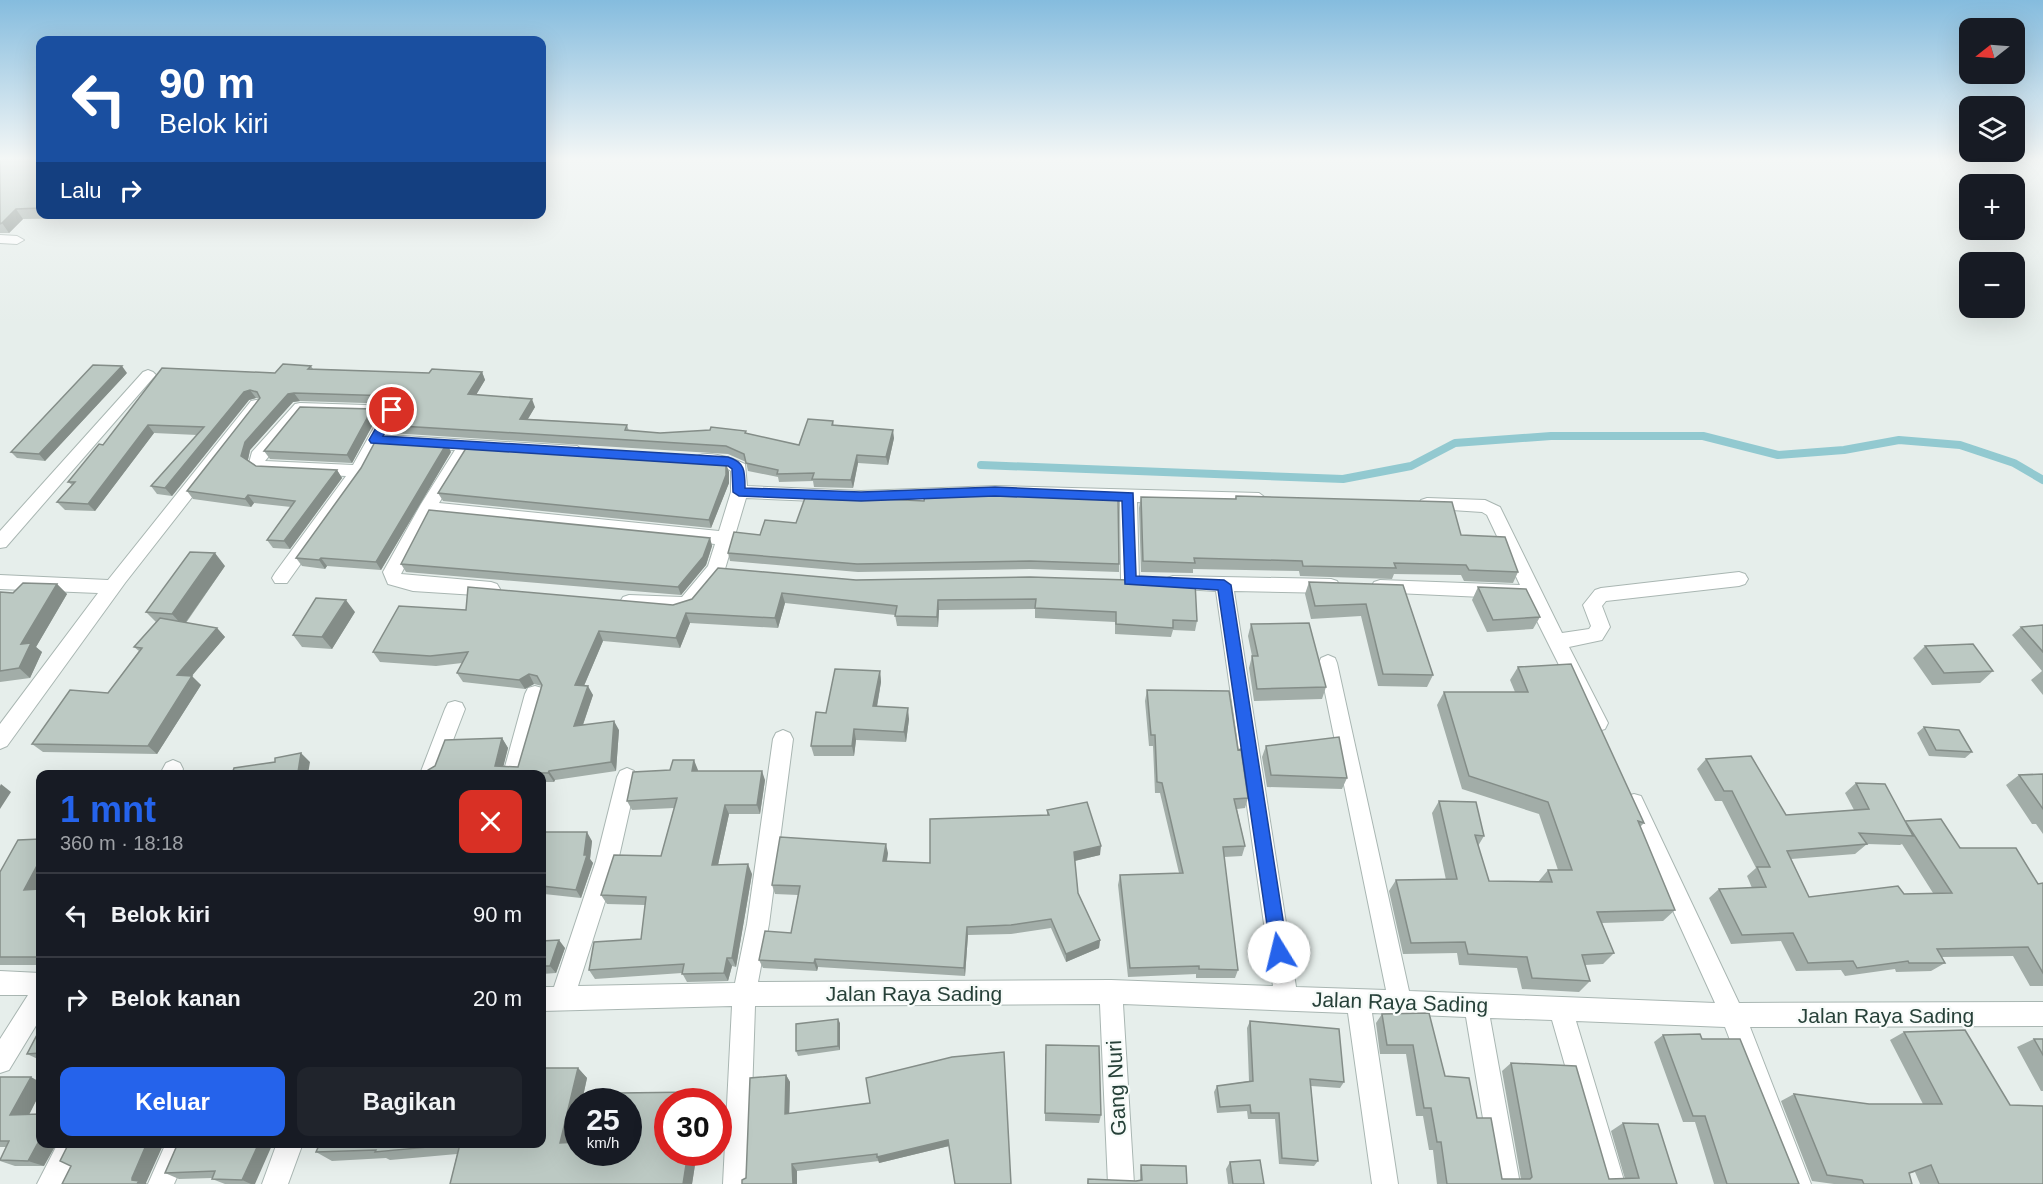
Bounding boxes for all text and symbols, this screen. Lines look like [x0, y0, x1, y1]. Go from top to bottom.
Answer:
north arrow [1959, 18, 2025, 84]
map controls [1959, 18, 2025, 318]
icon: left [60, 60, 138, 138]
text: 90 m [159, 60, 255, 107]
button: layers [1959, 96, 2025, 162]
text: Belok kiri [159, 109, 269, 139]
icon: right [114, 174, 147, 207]
button: + [1959, 174, 2025, 240]
text: Lalu [60, 178, 102, 203]
button: − [1959, 252, 2025, 318]
pin [366, 384, 417, 435]
icon: arrive [375, 393, 408, 426]
text: 1 mnt [60, 789, 156, 830]
button: close [459, 790, 522, 853]
text: 360 m · 18:18 [60, 832, 183, 854]
icon: left [60, 899, 93, 932]
text: Belok kiri [111, 902, 210, 927]
text: 90 m [473, 902, 522, 927]
position arrow [1247, 920, 1311, 984]
street label: Jalan Raya Sading [826, 982, 1002, 1005]
icon: right [60, 983, 93, 1016]
text: Belok kanan [111, 986, 241, 1011]
text: 20 m [473, 986, 522, 1011]
street label: Jalan Raya Sading [1312, 987, 1488, 1017]
street label: Jalan Raya Sading [1798, 1004, 1974, 1027]
street label: Gang Nuri [1102, 1040, 1130, 1136]
button: Keluar [60, 1067, 285, 1136]
button: Bagikan [297, 1067, 522, 1136]
speed limit sign: 30 [654, 1088, 732, 1166]
text: 25 [586, 1103, 620, 1136]
text: km/h [587, 1134, 619, 1151]

